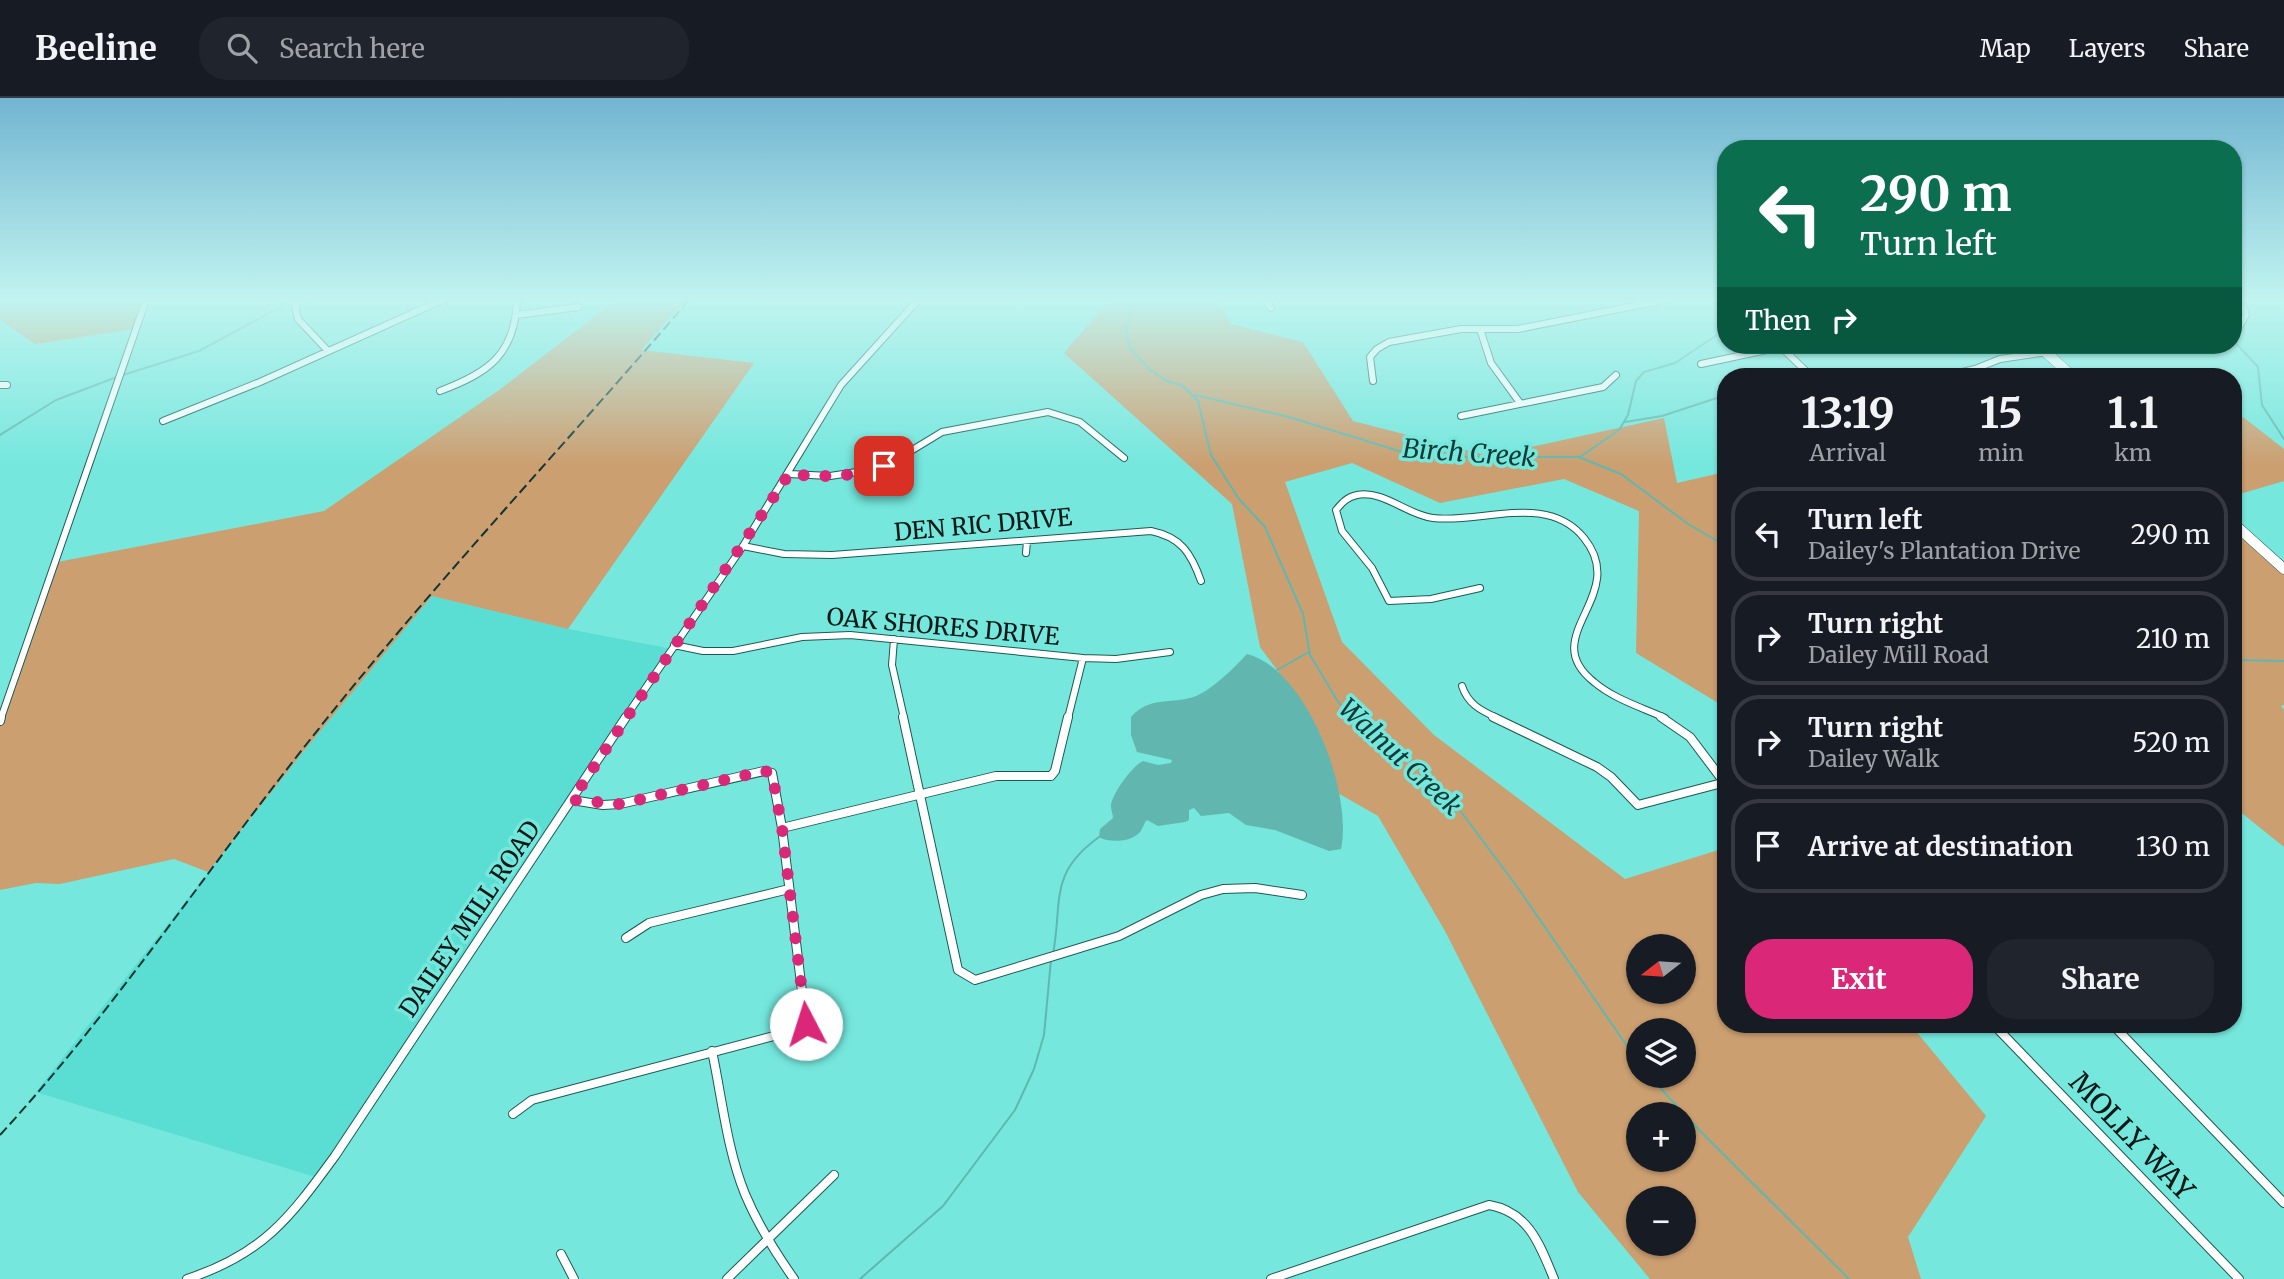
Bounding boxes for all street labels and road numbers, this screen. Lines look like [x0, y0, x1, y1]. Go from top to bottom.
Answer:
street label: DEN RIC DRIVE [893, 501, 1074, 548]
street label: OAK SHORES DRIVE [825, 601, 1061, 652]
street label: DAILEY MILL ROAD [392, 815, 547, 1023]
street label: MOLLY WAY [2062, 1064, 2203, 1209]

